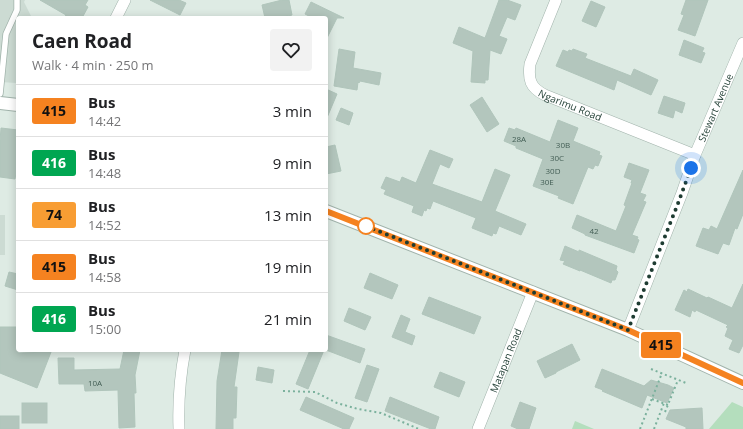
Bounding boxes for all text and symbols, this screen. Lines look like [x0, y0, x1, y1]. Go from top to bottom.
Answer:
text: Caen Road [32, 28, 132, 54]
button: heart [270, 29, 312, 71]
text: Walk · 4 min · 250 m [32, 56, 154, 74]
street label: Stewart Avenue [694, 71, 736, 144]
street label: Ngarimu Road [536, 86, 604, 124]
text: Bus [88, 92, 115, 112]
text: 415 [42, 101, 66, 120]
text: 3 min [273, 101, 312, 121]
text: 14:42 [88, 112, 121, 130]
house number: 28A [512, 133, 527, 144]
house number: 30B [556, 139, 570, 150]
text: Bus [88, 144, 115, 164]
house number: 30C [550, 152, 564, 163]
text: 416 [42, 153, 66, 172]
text: 9 min [273, 153, 312, 173]
your location [681, 158, 701, 178]
text: 14:48 [88, 164, 121, 182]
house number: 30D [546, 165, 561, 176]
house number: 30E [540, 176, 554, 187]
text: Bus [88, 196, 115, 216]
text: 74 [46, 205, 62, 224]
text: 13 min [264, 205, 312, 225]
text: 14:52 [88, 216, 121, 234]
unlabelled marker [357, 217, 375, 235]
house number: 42 [589, 225, 599, 236]
text: Bus [88, 248, 115, 268]
text: 415 [42, 257, 66, 276]
text: 19 min [264, 257, 312, 277]
text: 14:58 [88, 268, 121, 286]
text: Bus [88, 300, 115, 320]
text: 416 [42, 309, 66, 328]
text: 21 min [264, 309, 312, 329]
text: 15:00 [88, 320, 121, 338]
street label: Matapan Road [486, 326, 525, 394]
line badge: 415 [638, 332, 684, 358]
text: 415 [649, 335, 673, 354]
house number: 10A [88, 377, 103, 388]

